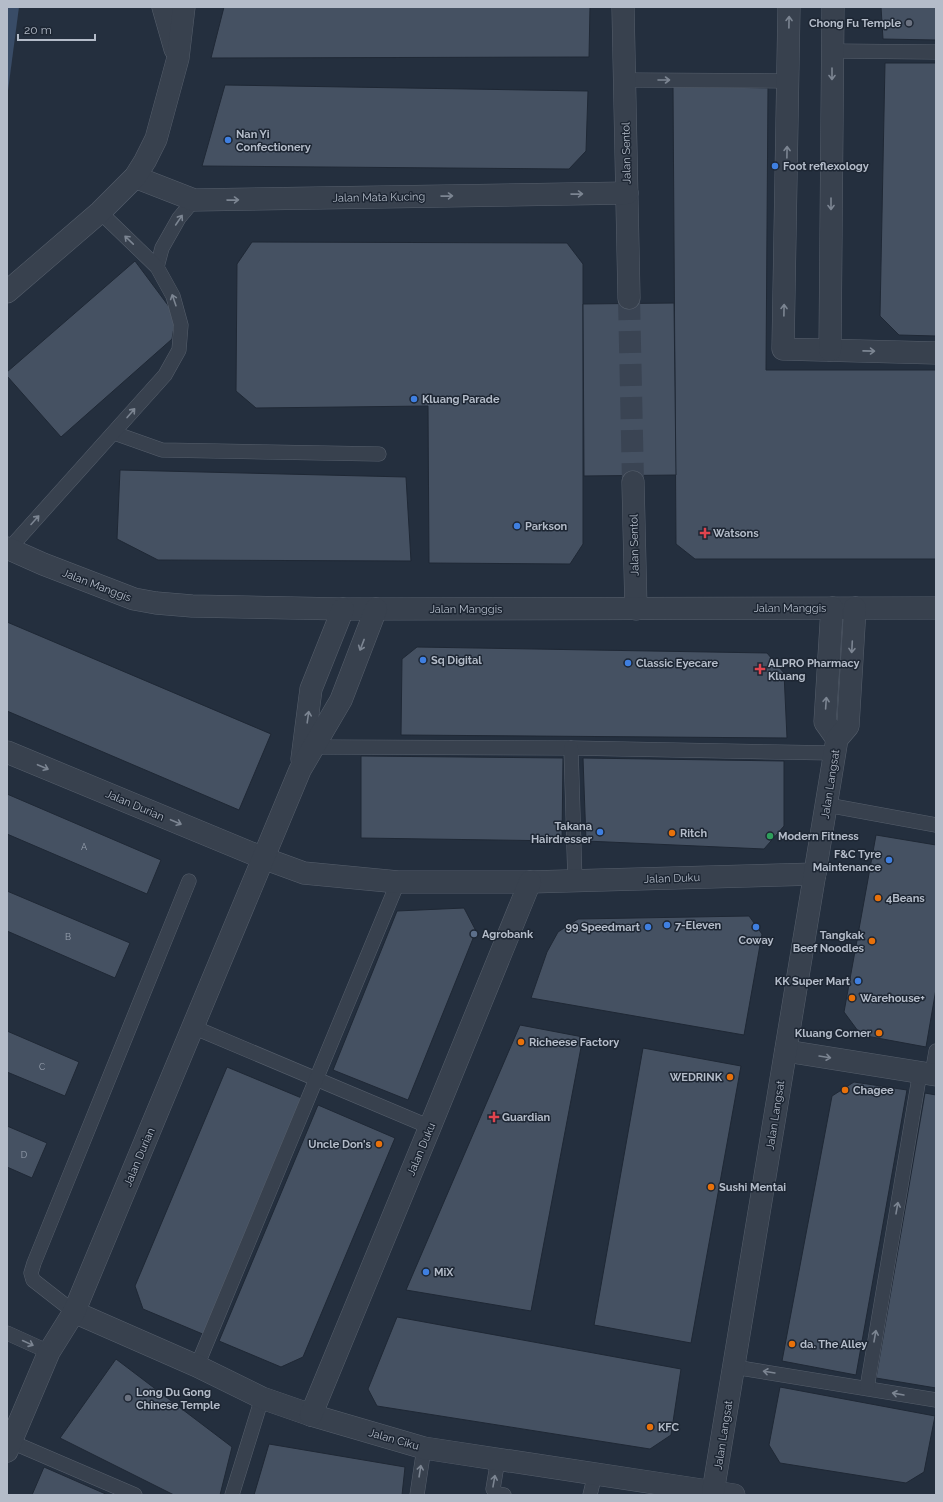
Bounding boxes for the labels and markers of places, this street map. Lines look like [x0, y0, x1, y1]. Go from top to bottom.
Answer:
place label: Chong Fu Temple [809, 17, 901, 30]
marker: Chong Fu Temple [904, 18, 914, 28]
place label: Nan Yi Confectionery [236, 128, 311, 154]
marker: Nan Yi Confectionery [223, 135, 233, 145]
place label: Foot reflexology [783, 160, 869, 173]
marker: Foot reflexology [770, 161, 780, 171]
place label: Kluang Parade [422, 393, 500, 406]
marker: Kluang Parade [409, 394, 419, 404]
place label: Parkson [525, 520, 568, 533]
marker: Parkson [512, 521, 522, 531]
place label: Watsons [713, 527, 759, 540]
marker: Watsons [700, 528, 710, 538]
place label: Sq Digital [431, 654, 482, 667]
marker: Sq Digital [418, 655, 428, 665]
place label: Classic Eyecare [636, 657, 719, 670]
place label: ALPRO Pharmacy Kluang [768, 657, 860, 683]
marker: Classic Eyecare [623, 658, 633, 668]
marker: ALPRO Pharmacy Kluang [755, 664, 765, 674]
place label: Takana Hairdresser [531, 820, 593, 846]
marker: Takana Hairdresser [595, 827, 605, 837]
place label: Ritch [680, 827, 707, 840]
marker: Ritch [667, 828, 677, 838]
place label: Modern Fitness [778, 830, 859, 843]
marker: Modern Fitness [765, 831, 775, 841]
place label: F&C Tyre Maintenance [813, 848, 881, 874]
marker: F&C Tyre Maintenance [884, 855, 894, 865]
place label: 4Beans [886, 892, 925, 905]
marker: 4Beans [873, 893, 883, 903]
place label: 7-Eleven [675, 919, 721, 932]
marker: 7-Eleven [662, 920, 672, 930]
place label: 99 Speedmart [565, 921, 641, 934]
marker: 99 Speedmart [643, 922, 653, 932]
marker: Coway [751, 922, 761, 932]
place label: Agrobank [482, 928, 534, 941]
marker: Agrobank [469, 929, 479, 939]
place label: Tangkak Beef Noodles [793, 929, 865, 955]
place label: Coway [738, 934, 774, 947]
marker: Tangkak Beef Noodles [867, 936, 877, 946]
place label: KK Super Mart [775, 975, 851, 988]
marker: KK Super Mart [853, 976, 863, 986]
place label: Warehouse+ [860, 992, 925, 1005]
marker: Warehouse+ [847, 993, 857, 1003]
place label: Kluang Corner [795, 1027, 872, 1040]
marker: Kluang Corner [874, 1028, 884, 1038]
place label: Richeese Factory [529, 1036, 619, 1049]
marker: Richeese Factory [516, 1037, 526, 1047]
place label: WEDRINK [670, 1071, 723, 1084]
marker: WEDRINK [725, 1072, 735, 1082]
place label: Chagee [853, 1084, 894, 1097]
marker: Chagee [840, 1085, 850, 1095]
place label: Guardian [502, 1111, 551, 1124]
marker: Guardian [489, 1112, 499, 1122]
place label: Uncle Don's [308, 1138, 372, 1151]
marker: Uncle Don's [374, 1139, 384, 1149]
place label: Sushi Mentai [719, 1181, 786, 1194]
marker: Sushi Mentai [706, 1182, 716, 1192]
place label: MiX [434, 1266, 454, 1279]
marker: MiX [421, 1267, 431, 1277]
place label: da. The Alley [800, 1338, 867, 1351]
marker: da. The Alley [787, 1339, 797, 1349]
place label: Long Du Gong Chinese Temple [136, 1386, 221, 1412]
marker: Long Du Gong Chinese Temple [123, 1393, 133, 1403]
place label: KFC [658, 1421, 680, 1434]
marker: KFC [645, 1422, 655, 1432]

